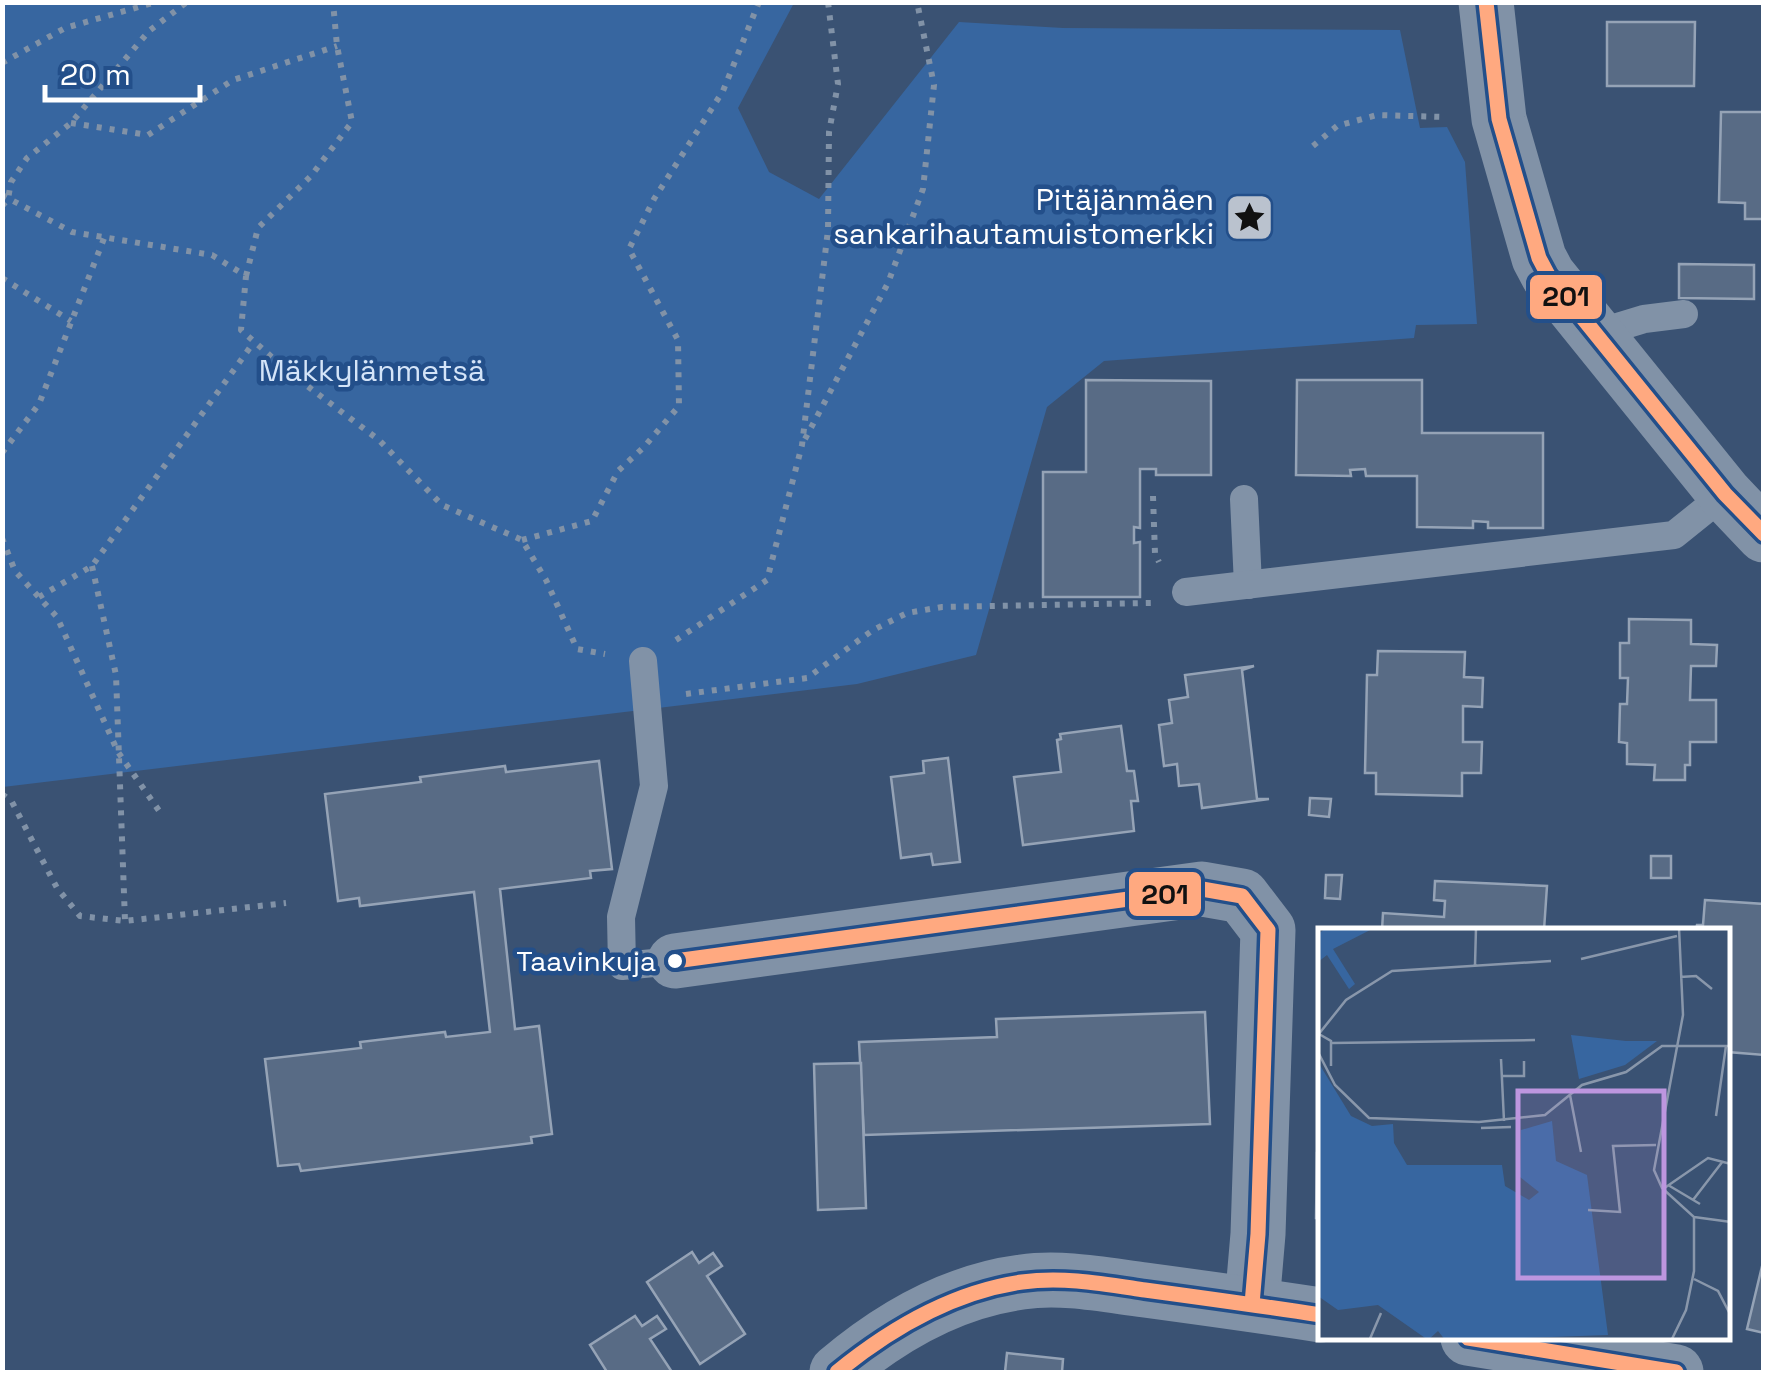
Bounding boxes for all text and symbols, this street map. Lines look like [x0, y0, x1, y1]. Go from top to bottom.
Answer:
scale bar [45, 40, 200, 102]
text: 20 m [60, 55, 131, 94]
place label: Pitäjänmäen sankarihautamuistomerkki [833, 180, 1214, 253]
place icon: Pitäjänmäen sankarihautamuistomerkki [1223, 191, 1275, 243]
line badge: 201 [1528, 273, 1604, 321]
text: 201 [1542, 278, 1590, 314]
park label: Mäkkylänmetsä [259, 351, 485, 390]
line badge: 201 [1127, 870, 1203, 918]
text: 201 [1141, 876, 1189, 912]
inset map [1318, 928, 1731, 1340]
place label: Taavinkuja [516, 943, 656, 979]
marker: Taavinkuja [665, 951, 685, 971]

